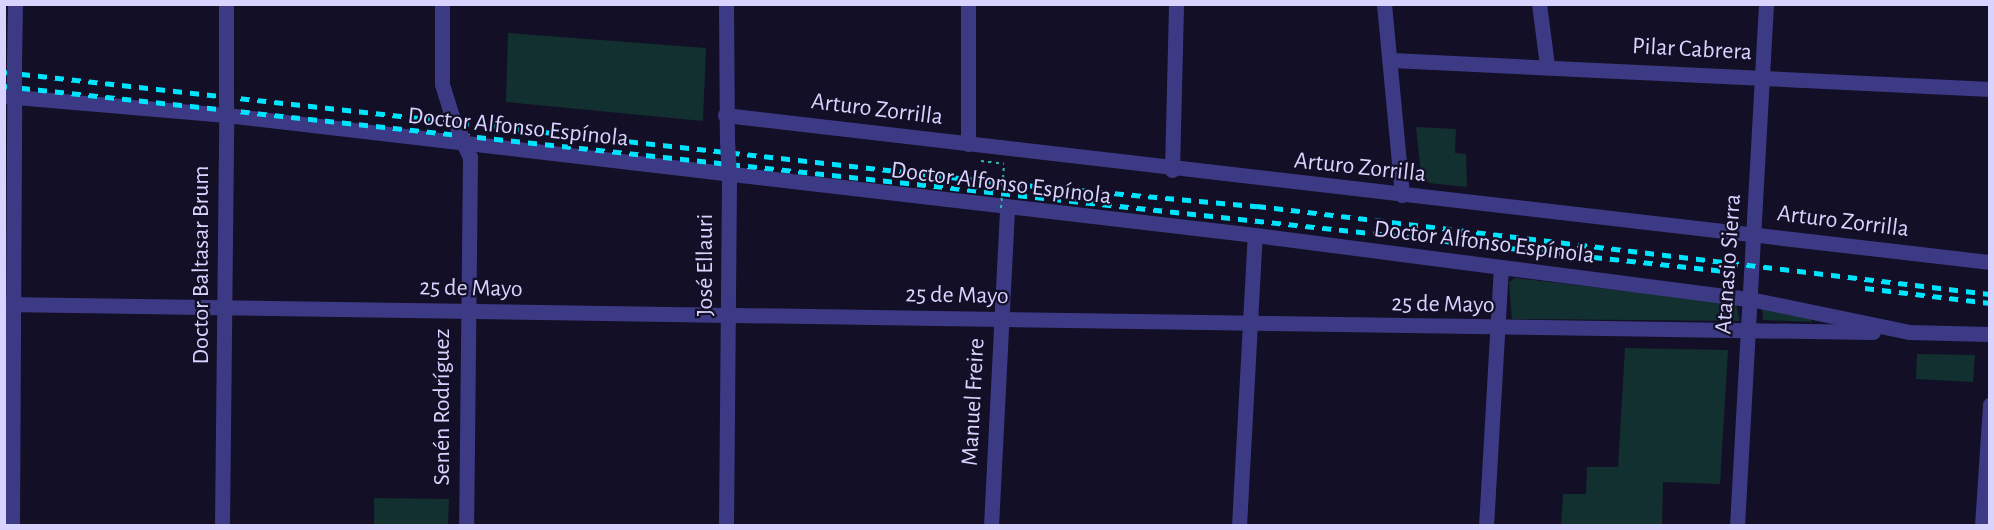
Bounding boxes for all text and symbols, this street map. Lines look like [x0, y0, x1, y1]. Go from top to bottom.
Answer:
street label: Pilar Cabrera [1631, 32, 1753, 68]
street label: Arturo Zorrilla [810, 88, 944, 132]
street label: Doctor Alfonso Espínola [406, 102, 630, 154]
street label: Arturo Zorrilla [1293, 147, 1427, 189]
street label: Doctor Alfonso Espínola [889, 156, 1113, 212]
street label: Doctor Baltasar Brum [188, 166, 216, 364]
street label: Atanasio Sierra [1710, 193, 1748, 335]
street label: Arturo Zorrilla [1776, 200, 1910, 244]
street label: José Ellauri [692, 214, 720, 316]
street label: Doctor Alfonso Espínola [1372, 215, 1596, 271]
street label: 25 de Mayo [419, 274, 523, 304]
street label: 25 de Mayo [905, 281, 1009, 311]
street label: 25 de Mayo [1391, 290, 1495, 320]
street label: Senén Rodríguez [429, 329, 457, 485]
street label: Manuel Freire [956, 337, 992, 467]

